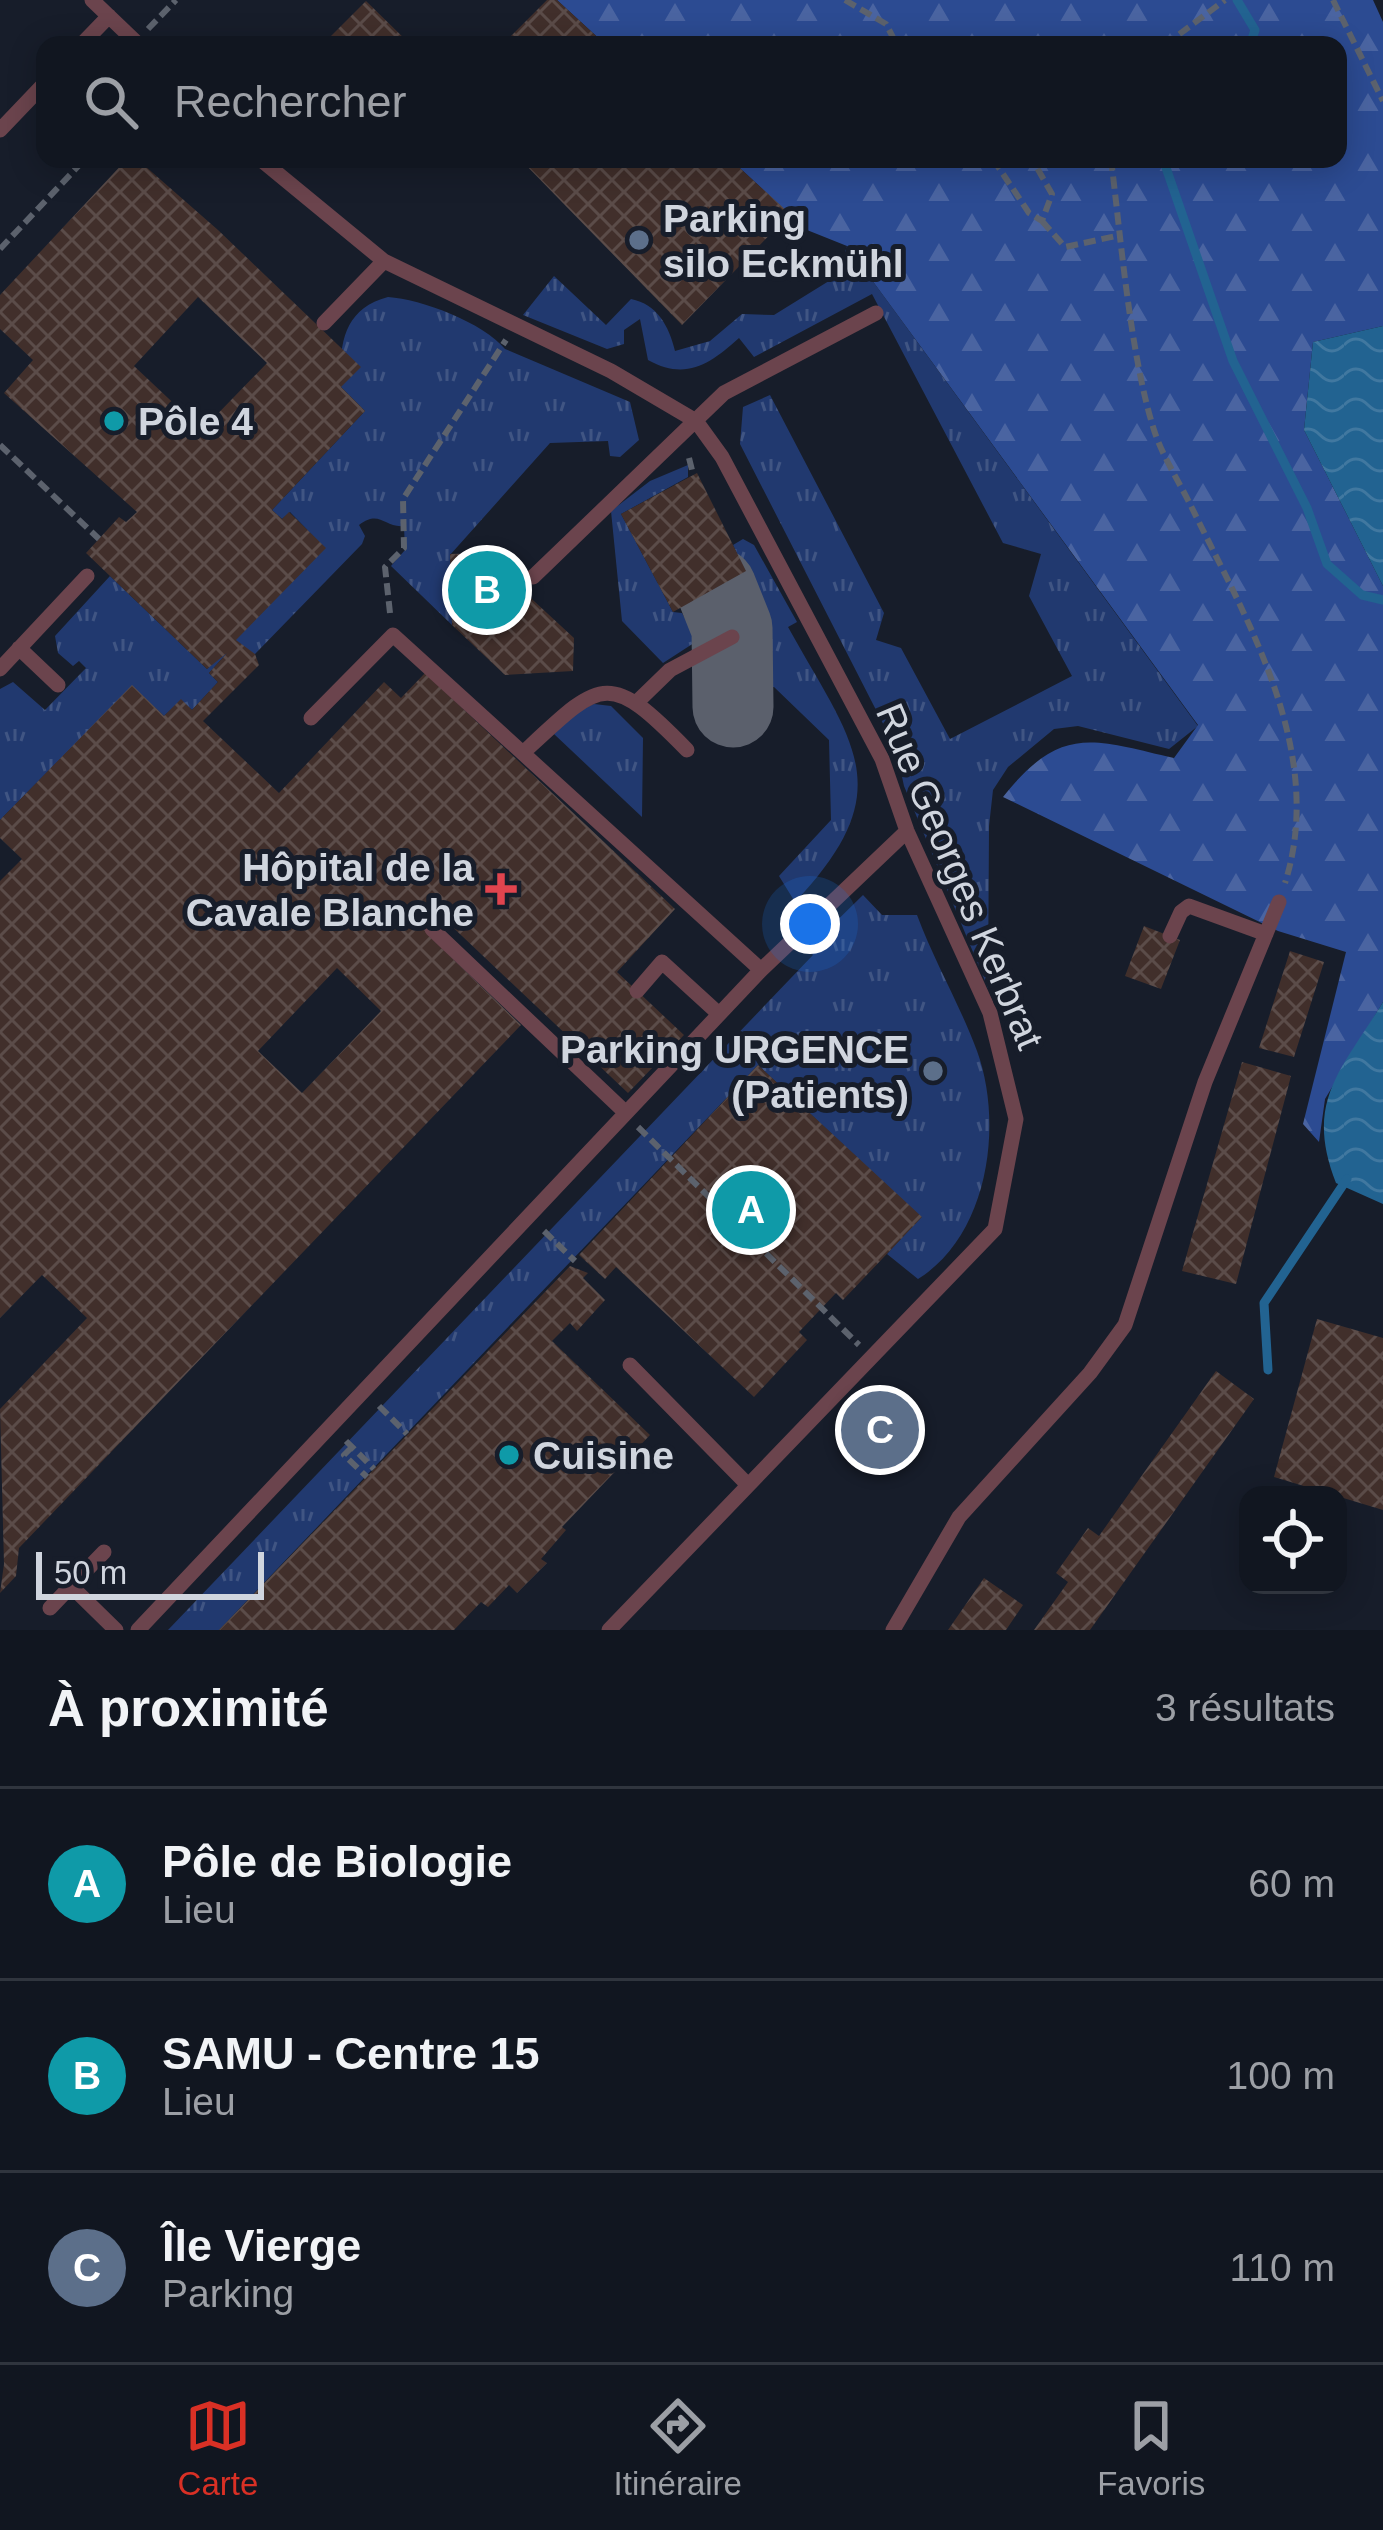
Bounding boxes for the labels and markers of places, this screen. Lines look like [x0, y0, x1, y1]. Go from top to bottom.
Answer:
place label: Parking silo Eckmühl [663, 197, 904, 285]
marker: Parking silo Eckmühl [626, 227, 652, 253]
place label: Pôle 4 [138, 400, 253, 443]
marker: Pôle 4 [101, 408, 127, 434]
pin: B [448, 545, 526, 635]
place label: Hôpital de la Cavale Blanche [186, 846, 474, 934]
marker: Hôpital de la Cavale Blanche [485, 873, 517, 905]
place label: Parking URGENCE (Patients) [560, 1028, 909, 1116]
marker: Parking URGENCE (Patients) [920, 1058, 946, 1084]
pin: A [712, 1165, 790, 1255]
pin: C [841, 1385, 919, 1475]
place label: Cuisine [533, 1434, 674, 1477]
marker: Cuisine [496, 1442, 522, 1468]

